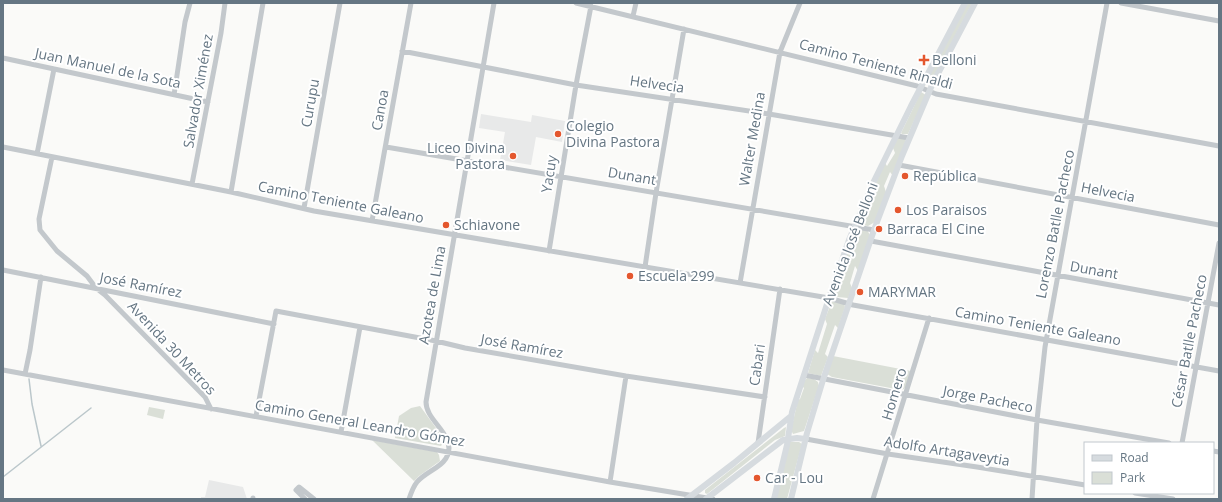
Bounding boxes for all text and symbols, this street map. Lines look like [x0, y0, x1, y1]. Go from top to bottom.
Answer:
street label: Salvador Ximénez [178, 32, 217, 149]
street label: Camino Teniente Rinaldi [797, 34, 955, 93]
street label: Juan Manuel de la Sota [31, 42, 183, 92]
place label: Belloni [932, 50, 977, 69]
marker: Belloni [919, 55, 929, 65]
street label: Helvecia [629, 70, 685, 97]
street label: Curupu [296, 77, 323, 129]
street label: Canoa [367, 88, 392, 132]
street label: Walter Medina [734, 90, 769, 188]
place label: Colegio Divina Pastora [566, 116, 660, 151]
marker: Colegio Divina Pastora [553, 129, 563, 139]
place label: Liceo Divina Pastora [427, 138, 505, 173]
street label: Lorenzo Batlle Pacheco [1031, 148, 1078, 300]
marker: Liceo Divina Pastora [508, 151, 518, 161]
street label: Yacuy [536, 153, 561, 194]
street label: Dunant [606, 162, 658, 189]
place label: República [913, 166, 977, 185]
marker: República [900, 171, 910, 181]
street label: Camino Teniente Galeano [257, 176, 426, 227]
street label: Helvecia [1079, 177, 1137, 206]
street label: Avenida José Belloni [817, 179, 882, 308]
place label: Los Paraisos [906, 200, 987, 219]
marker: Los Paraisos [893, 205, 903, 215]
place label: Schiavone [454, 215, 520, 234]
place label: Barraca El Cine [887, 219, 985, 238]
marker: Schiavone [441, 220, 451, 230]
marker: Barraca El Cine [874, 224, 884, 234]
street label: Azotea de Lima [413, 244, 450, 346]
street label: Dunant [1068, 256, 1120, 283]
place label: Escuela 299 [638, 266, 715, 285]
street label: José Ramírez [96, 267, 184, 302]
marker: Escuela 299 [625, 271, 635, 281]
street label: César Batlle Pacheco [1166, 273, 1211, 409]
place label: MARYMAR [868, 282, 936, 301]
marker: MARYMAR [855, 287, 865, 297]
street label: Avenida 30 Metros [124, 297, 221, 399]
street label: Camino Teniente Galeano [953, 302, 1123, 349]
street label: José Ramírez [477, 329, 565, 362]
street label: Cabari [744, 343, 769, 387]
street label: Homero [877, 365, 910, 422]
street label: Jorge Pacheco [939, 380, 1035, 417]
street label: Camino General Leandro Gómez [254, 395, 467, 450]
street label: Adolfo Artagaveytia [883, 431, 1011, 470]
legend [1084, 442, 1214, 494]
text: Road [1120, 449, 1149, 466]
place label: Car - Lou [765, 468, 823, 487]
text: Park [1120, 469, 1146, 486]
marker: Car - Lou [752, 473, 762, 483]

